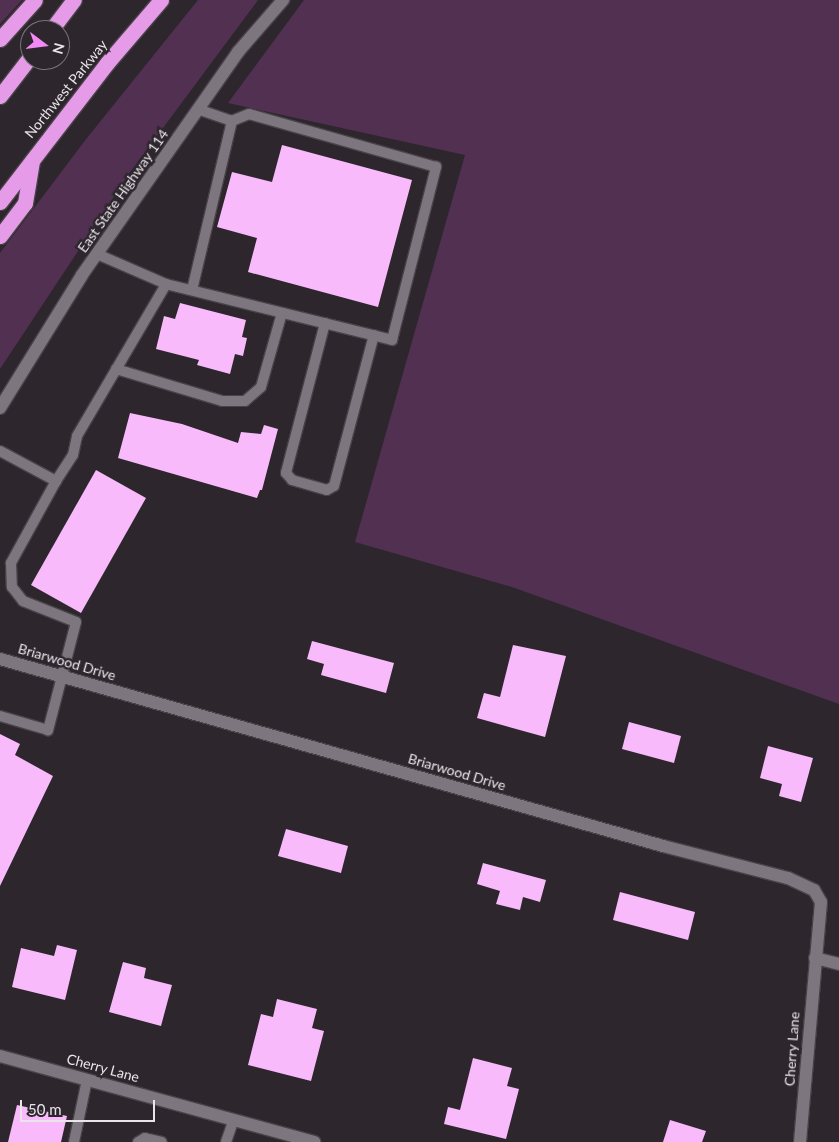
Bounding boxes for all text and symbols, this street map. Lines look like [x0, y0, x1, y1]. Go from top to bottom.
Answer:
north arrow [20, 20, 70, 70]
street label: Northwest Parkway [21, 36, 111, 142]
street label: East State Highway 114 [74, 126, 172, 256]
street label: Briarwood Drive [16, 640, 118, 684]
street label: Briarwood Drive [406, 750, 508, 794]
street label: Cherry Lane [781, 1011, 803, 1087]
street label: Cherry Lane [65, 1050, 141, 1086]
scale bar [22, 1090, 158, 1122]
text: 50 m [28, 1100, 62, 1118]

